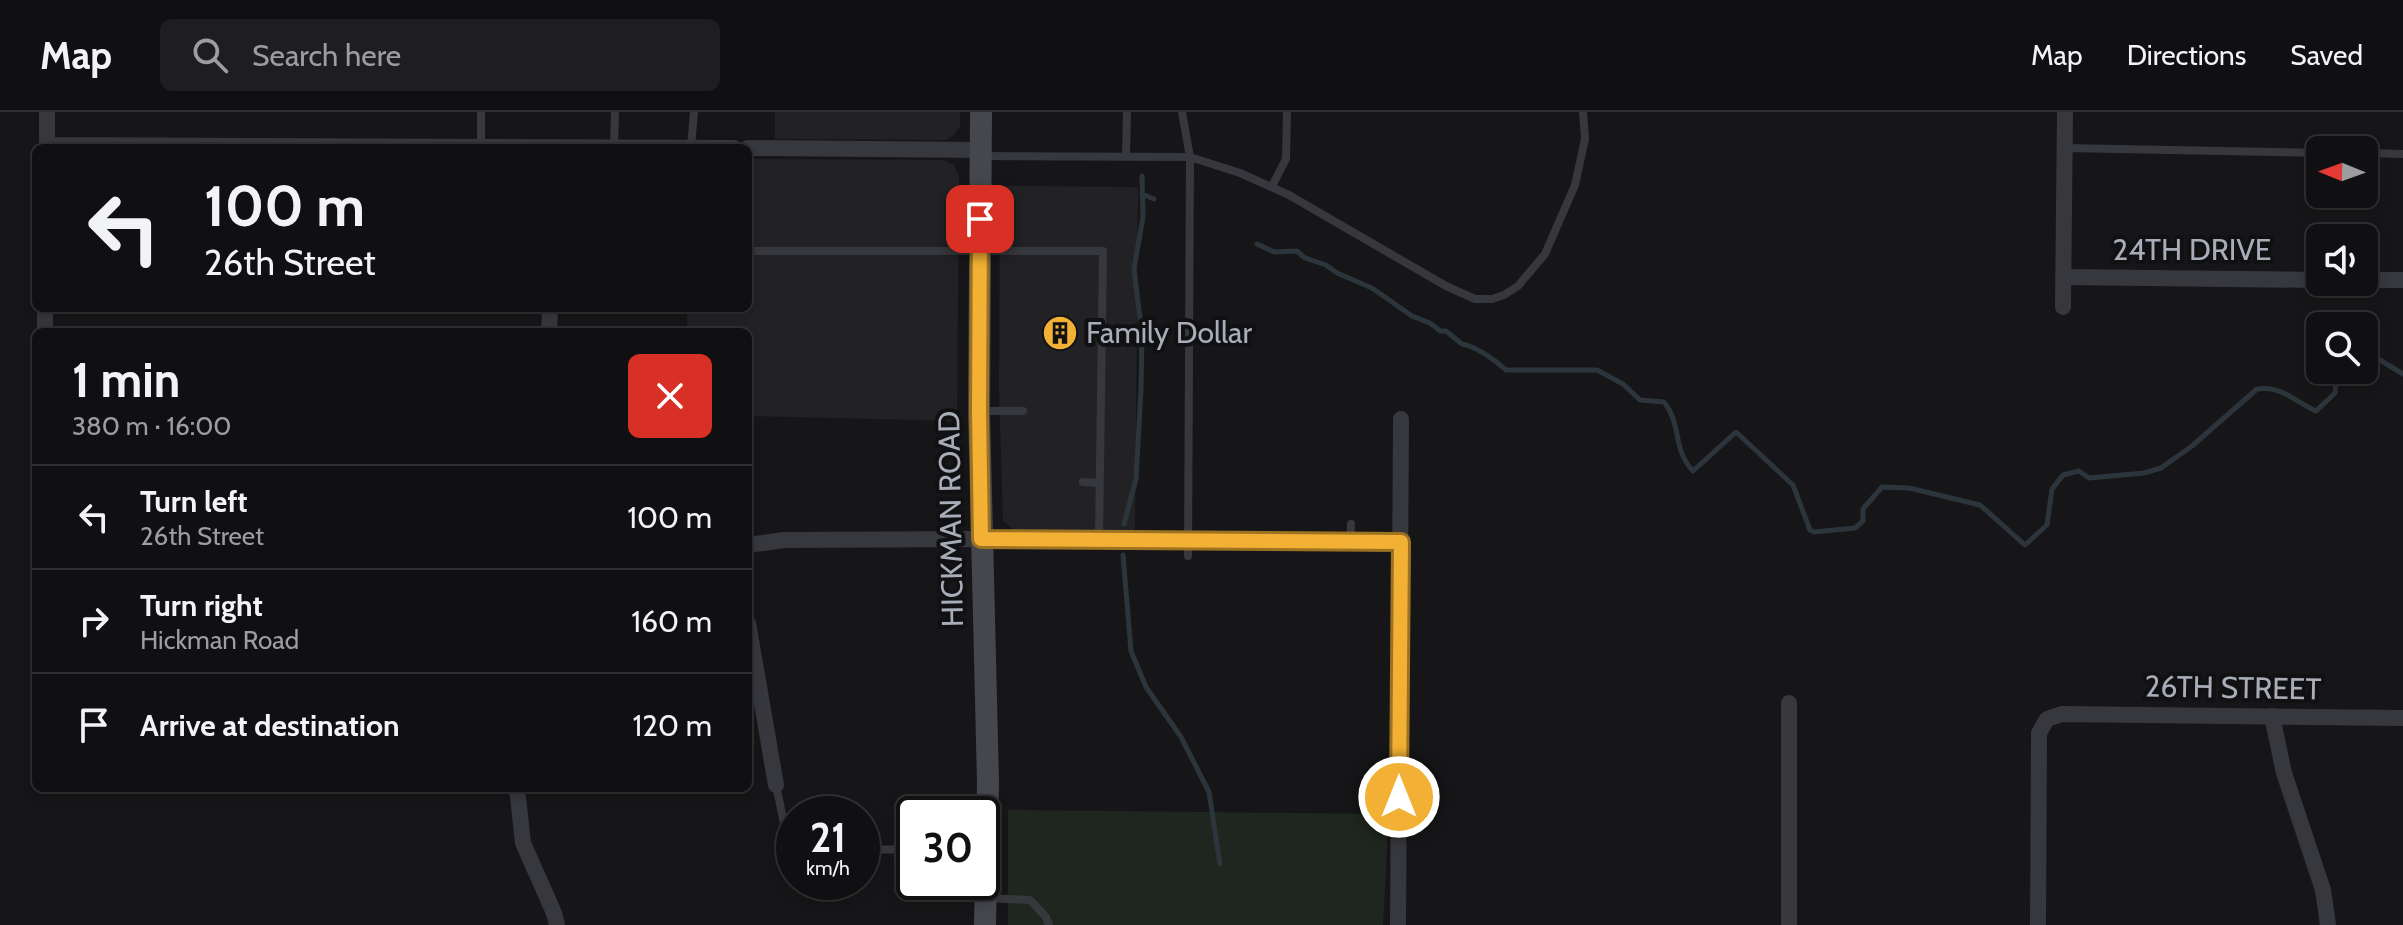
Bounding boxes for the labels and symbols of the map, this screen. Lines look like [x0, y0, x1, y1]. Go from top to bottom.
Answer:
north arrow [2306, 136, 2378, 208]
pin [946, 185, 1014, 253]
street label: 24TH DRIVE [2113, 231, 2271, 268]
building icon: Family Dollar [1041, 314, 1079, 352]
place label: Family Dollar [1086, 314, 1253, 351]
street label: HICKMAN ROAD [930, 411, 971, 627]
street label: 26TH STREET [2144, 667, 2322, 708]
position arrow [1357, 755, 1441, 839]
speed limit sign: 30 [896, 796, 1000, 900]

